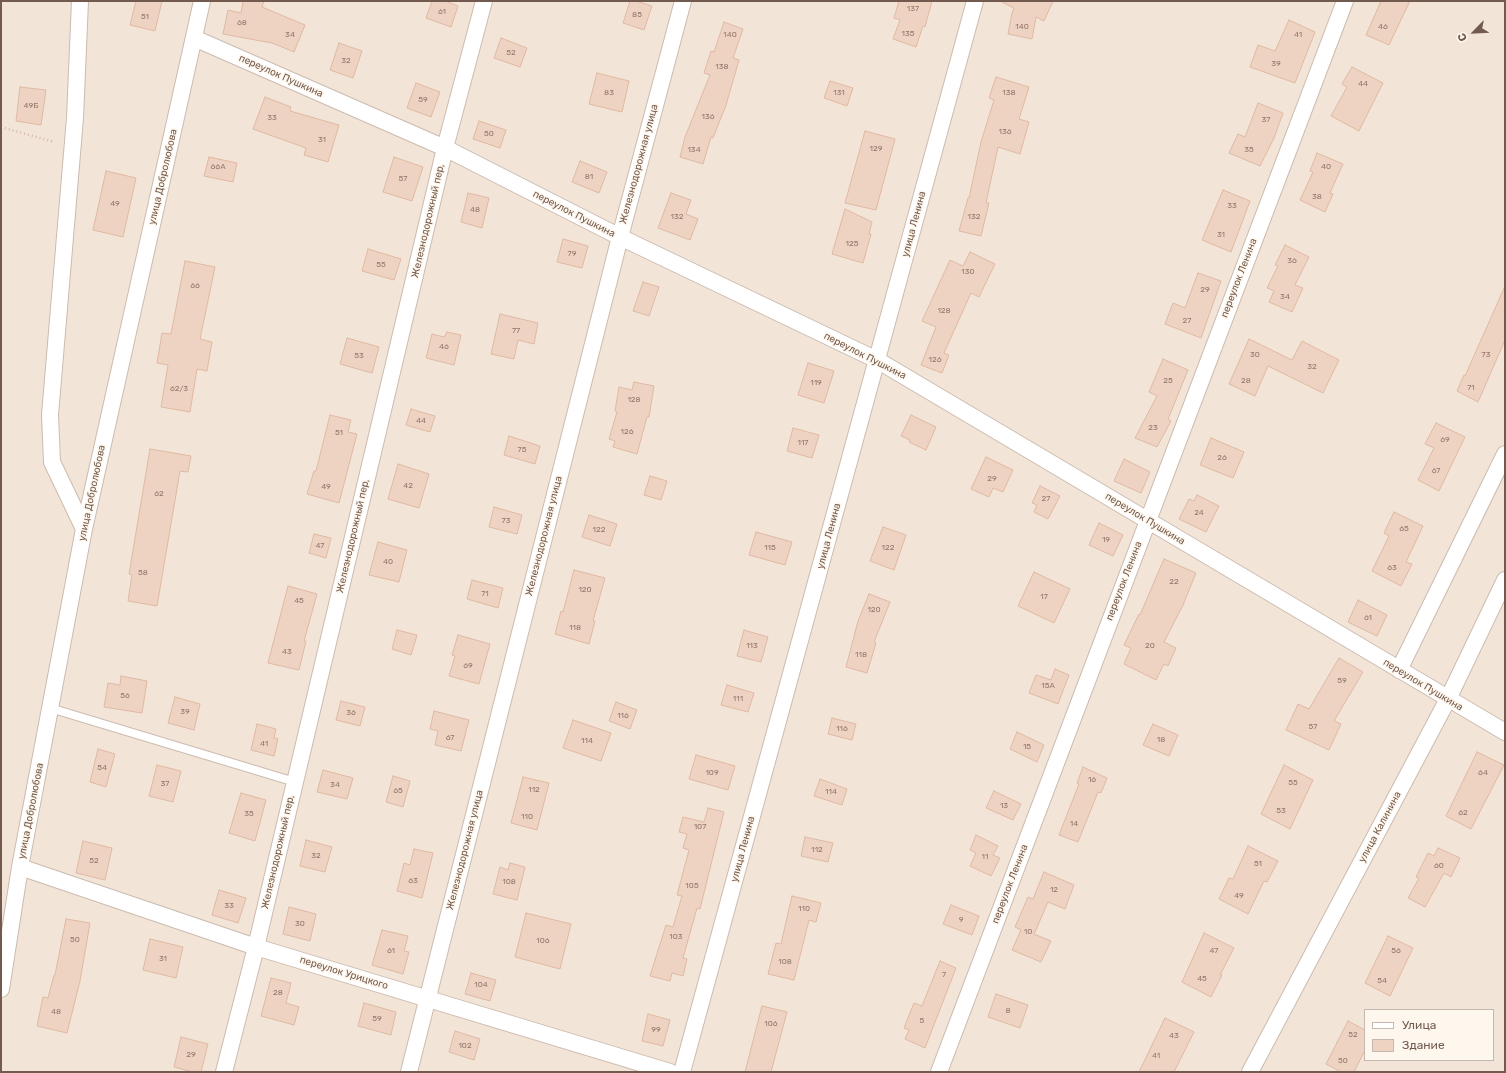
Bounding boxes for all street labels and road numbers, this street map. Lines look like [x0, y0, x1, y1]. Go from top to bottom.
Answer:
street label: переулок Пушкина [237, 52, 325, 100]
street label: Железнодорожная улица [617, 103, 661, 225]
street label: улица Добролюбова [146, 128, 180, 226]
street label: Железнодорожный пер, [409, 163, 447, 279]
street label: переулок Пушкина [531, 188, 617, 240]
street label: улица Ленина [899, 190, 929, 258]
street label: переулок Ленина [1218, 237, 1260, 319]
street label: переулок Пушкина [822, 330, 908, 382]
street label: улица Добролюбова [76, 444, 108, 542]
street label: Железнодорожная улица [523, 475, 565, 597]
street label: Железнодорожный пер, [334, 478, 372, 594]
street label: переулок Пушкина [1103, 490, 1187, 548]
street label: улица Ленина [814, 502, 844, 570]
street label: переулок Ленина [1103, 540, 1145, 622]
street label: переулок Пушкина [1381, 656, 1465, 714]
street label: улица Добролюбова [16, 762, 46, 860]
street label: Железнодорожная улица [444, 789, 486, 911]
street label: улица Калинина [1356, 789, 1404, 865]
street label: Железнодорожный пер, [259, 794, 297, 910]
street label: улица Ленина [728, 815, 758, 883]
street label: переулок Ленина [989, 843, 1031, 925]
street label: переулок Урицкого [298, 954, 390, 992]

